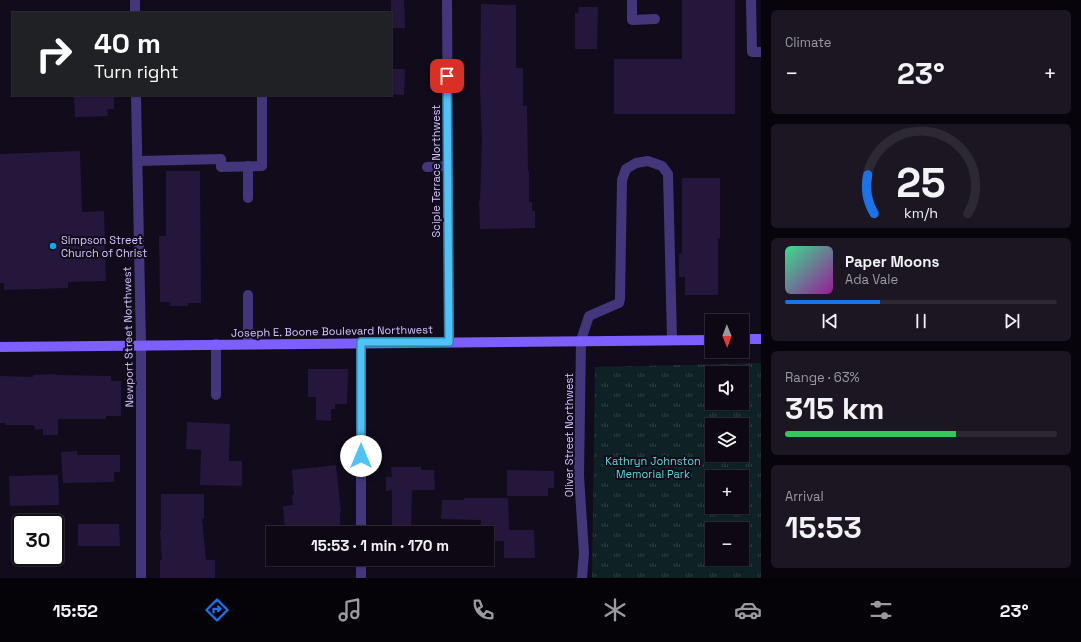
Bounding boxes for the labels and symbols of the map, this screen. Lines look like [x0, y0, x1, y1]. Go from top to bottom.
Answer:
pin [430, 59, 464, 93]
street label: Sciple Terrace Northwest [429, 105, 443, 237]
place label: Simpson Street Church of Christ [61, 233, 147, 260]
marker: Simpson Street Church of Christ [48, 241, 58, 251]
street label: Newport Street Northwest [120, 266, 136, 408]
north arrow [705, 314, 749, 358]
street label: Joseph E. Boone Boulevard Northwest [231, 322, 433, 340]
street label: Oliver Street Northwest [562, 373, 576, 497]
position arrow [340, 435, 382, 477]
park label: Kathryn Johnston Memorial Park [605, 454, 701, 481]
speed limit sign: 30 [12, 514, 64, 566]

